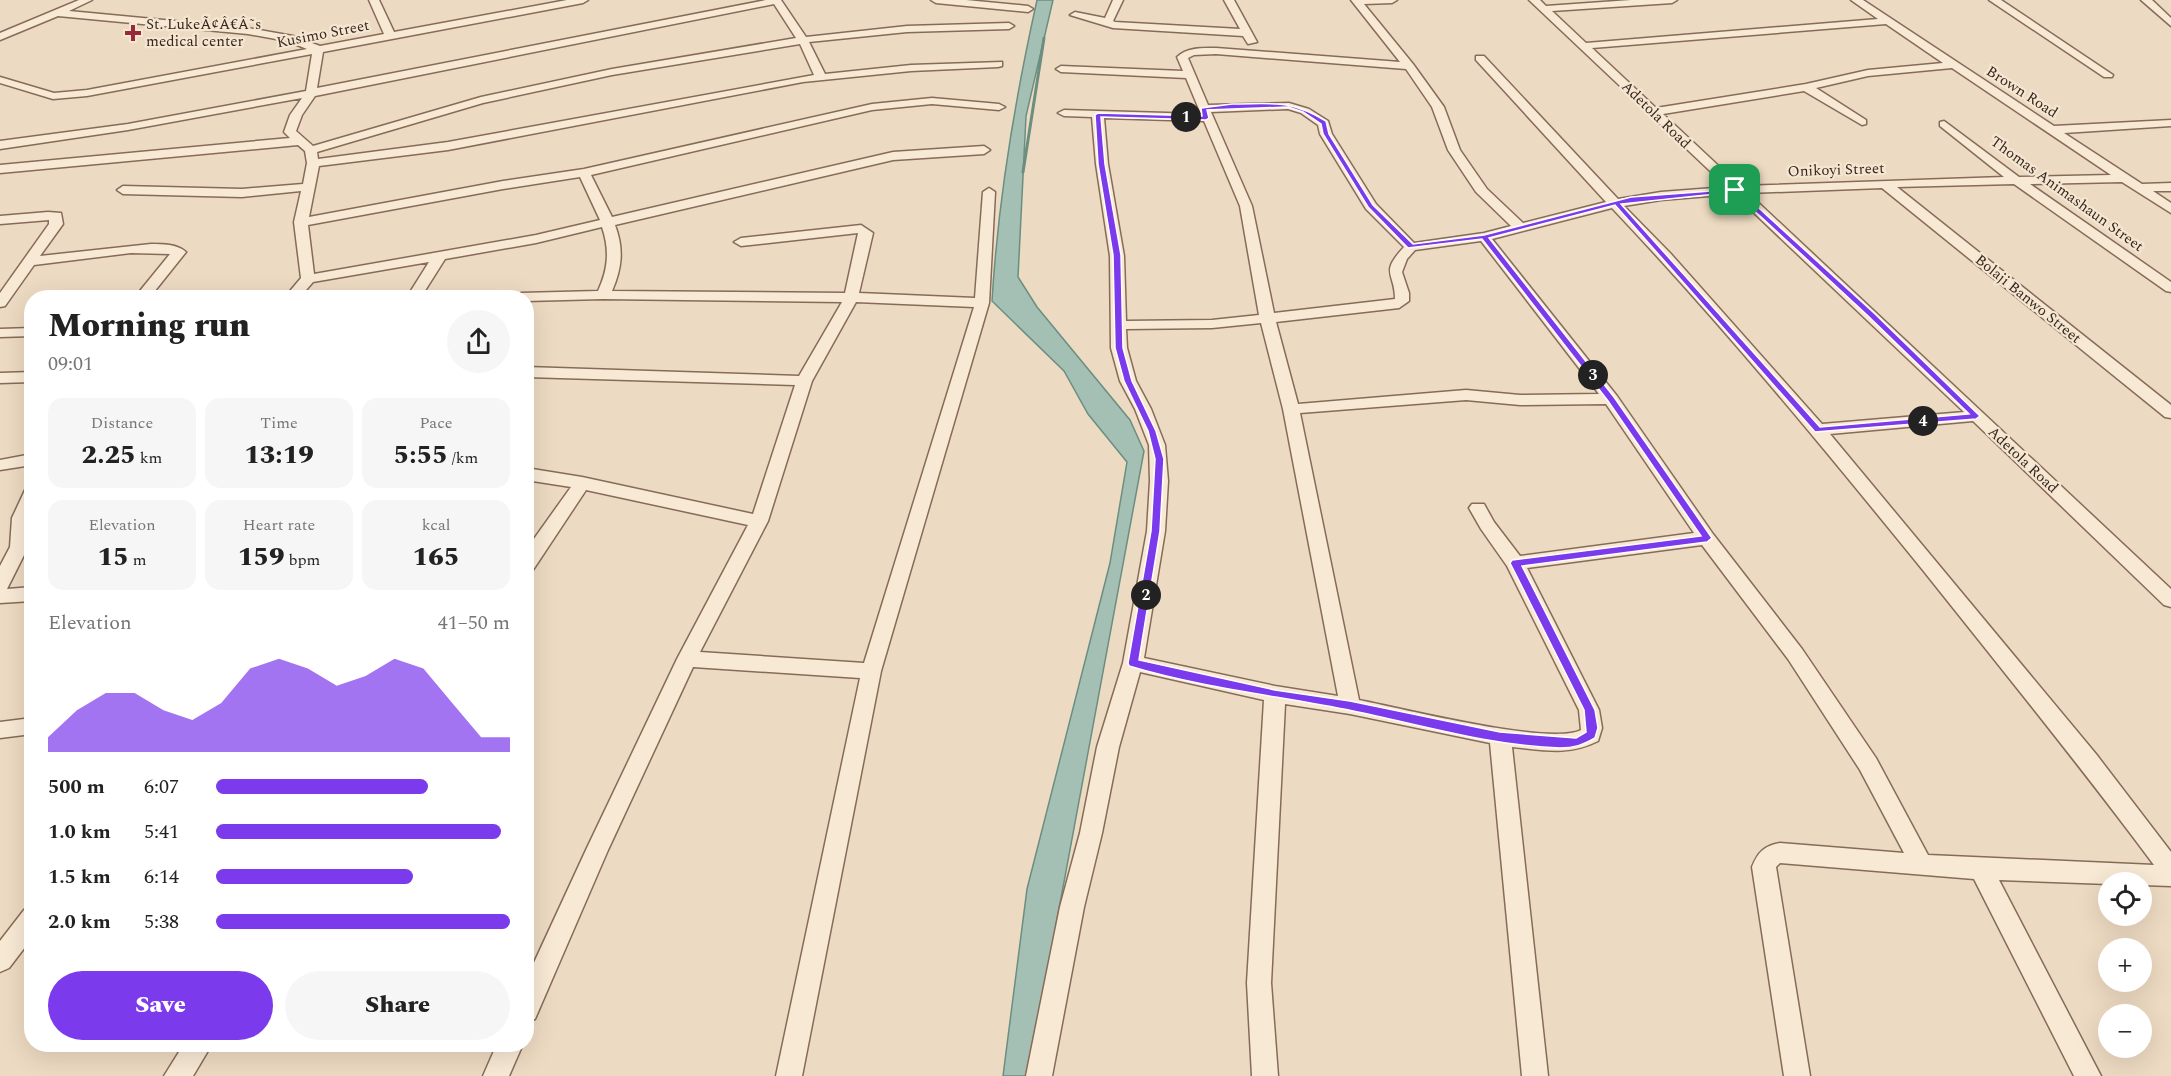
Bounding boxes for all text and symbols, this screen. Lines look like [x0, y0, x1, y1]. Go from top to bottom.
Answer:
place label: St. LukeÃ¢Â€Â˜s medical center [146, 13, 261, 53]
street label: Kusimo Street [275, 14, 371, 54]
marker: St. LukeÃ¢Â€Â˜s medical center [124, 24, 142, 42]
street label: Brown Road [1982, 60, 2062, 124]
street label: Adetola Road [1616, 76, 1696, 154]
pin: 1 [1171, 102, 1201, 132]
text: 1 [1182, 105, 1190, 129]
street label: Thomas Animashaun Street [1985, 130, 2149, 258]
street label: Onikoyi Street [1787, 157, 1885, 183]
pin [1709, 164, 1760, 215]
icon: arrive [1718, 173, 1751, 206]
street label: Bolaji Banwo Street [1970, 249, 2086, 349]
text: Morning run [48, 301, 250, 351]
button: share [447, 310, 510, 373]
text: 09:01 [48, 349, 93, 379]
pin: 3 [1578, 360, 1608, 390]
text: 3 [1589, 363, 1597, 387]
pin: 4 [1908, 406, 1938, 436]
text: 4 [1919, 409, 1927, 433]
text: Distance [91, 411, 153, 435]
text: Time [260, 411, 298, 435]
text: Pace [419, 411, 453, 435]
street label: Adetola Road [1982, 421, 2064, 499]
text: 2.25 [82, 435, 136, 475]
text: 13:19 [244, 435, 314, 475]
text: 5:55 [394, 435, 448, 475]
text: km [136, 446, 162, 470]
text: /km [448, 446, 478, 470]
text: Elevation [88, 513, 156, 537]
text: Heart rate [243, 513, 315, 537]
text: kcal [422, 513, 450, 537]
text: 15 [98, 537, 129, 577]
text: 159 [238, 537, 285, 577]
text: 165 [413, 537, 459, 577]
text: m [129, 548, 146, 572]
text: bpm [285, 548, 320, 572]
pin: 2 [1131, 580, 1161, 610]
text: 2 [1142, 583, 1150, 607]
text: Elevation [48, 608, 132, 638]
text: 41–50 m [438, 608, 510, 638]
text: 500 m [48, 772, 105, 802]
text: 6:07 [144, 772, 179, 802]
text: 1.0 km [48, 817, 111, 847]
text: 5:41 [144, 817, 179, 847]
text: 1.5 km [48, 862, 111, 892]
text: 6:14 [144, 862, 179, 892]
map controls [2098, 872, 2152, 1058]
button: locate [2098, 872, 2152, 926]
text: 2.0 km [48, 907, 111, 937]
text: 5:38 [144, 907, 179, 937]
button: + [2098, 938, 2152, 992]
button: Save [48, 971, 273, 1040]
button: Share [285, 971, 510, 1040]
button: − [2098, 1004, 2152, 1058]

